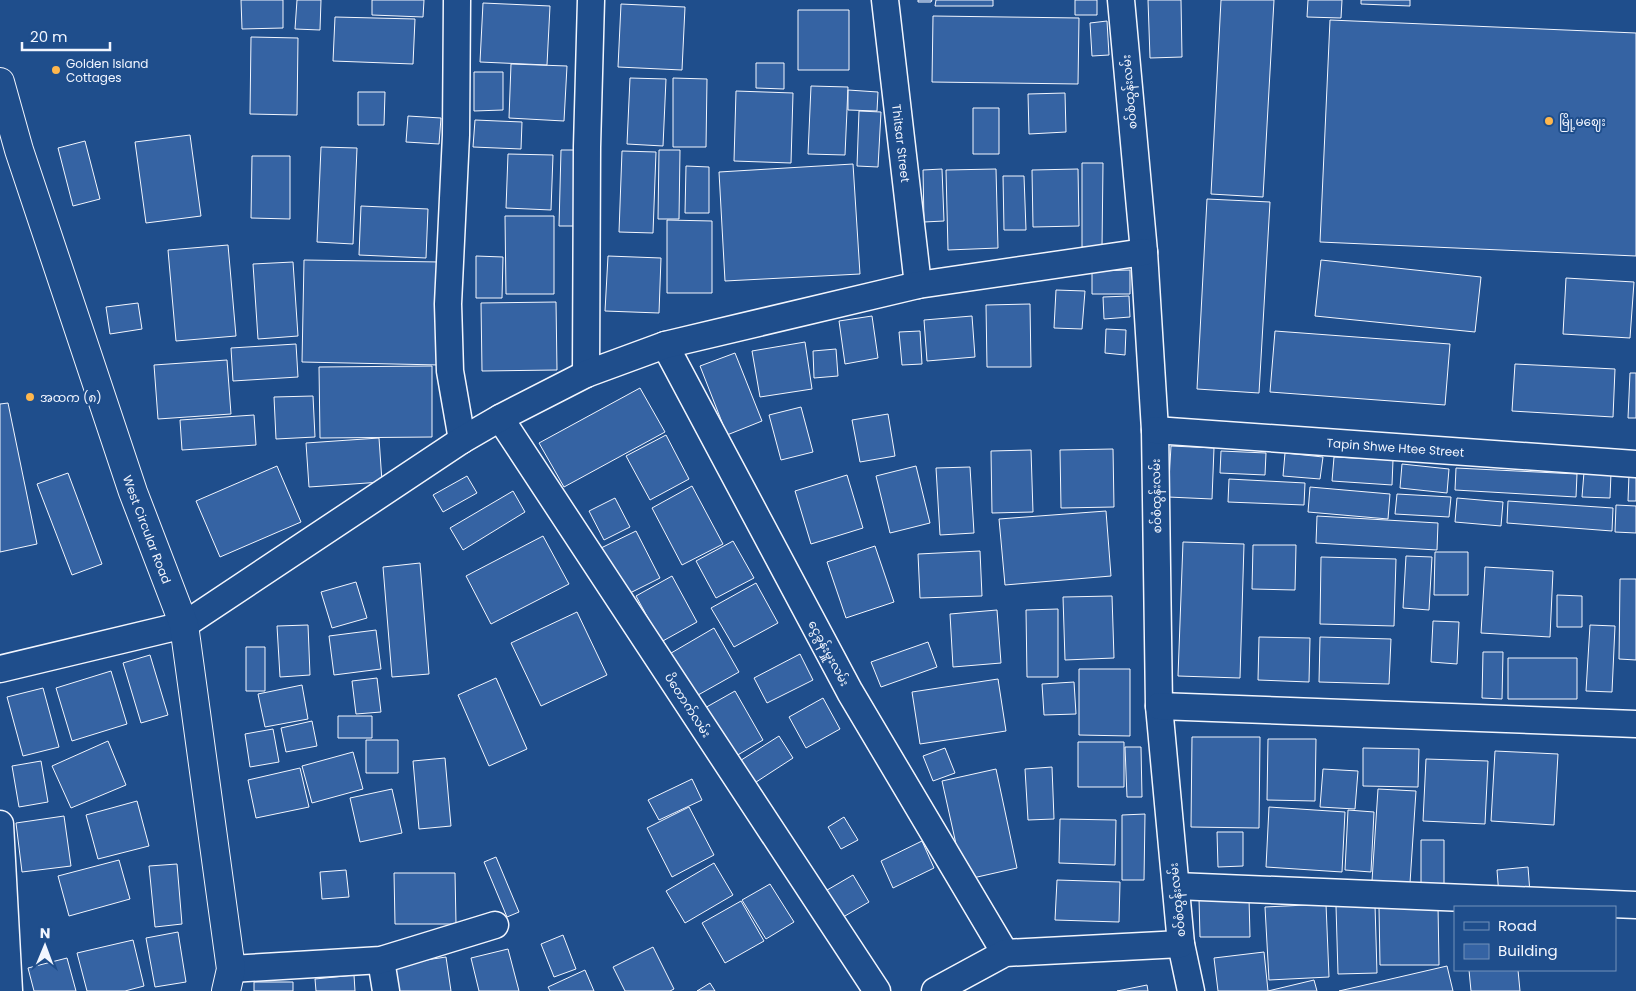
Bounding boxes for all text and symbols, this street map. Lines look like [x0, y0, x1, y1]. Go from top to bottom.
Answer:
scale bar [22, 20, 110, 52]
text: 20 m [30, 26, 68, 47]
street label: စဝ်စံထွန်းလမ်း [1117, 54, 1143, 130]
place label: Golden Island Cottages [66, 55, 148, 86]
marker: Golden Island Cottages [50, 64, 62, 76]
street label: Thitsar Street [889, 103, 915, 183]
place label: မြို့မဈေး [1559, 113, 1606, 132]
marker: မြို့မဈေး [1543, 115, 1555, 127]
place label: အထက (၈) [40, 389, 102, 406]
marker: အထက (၈) [24, 391, 36, 403]
street label: Tapin Shwe Htee Street [1326, 434, 1465, 460]
street label: စဝ်စံထွန်းလမ်း [1147, 459, 1167, 533]
street label: West Circular Road [119, 473, 176, 586]
street label: ငွေခွန်းမှူးလမ်း [803, 617, 853, 690]
street label: ပိတောက်လမ်း [661, 669, 715, 741]
street label: စဝ်စံထွန်းလမ်း [1165, 862, 1191, 938]
legend [1454, 906, 1616, 971]
text: Road [1498, 915, 1537, 936]
north arrow [20, 921, 70, 971]
text: N [40, 923, 51, 943]
text: Building [1498, 940, 1558, 961]

